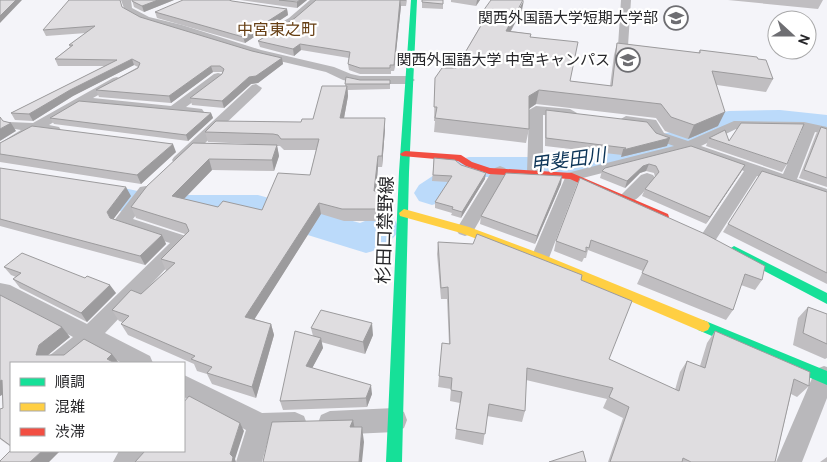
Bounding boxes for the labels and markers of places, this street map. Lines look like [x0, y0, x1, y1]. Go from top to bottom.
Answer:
school or university icon: 関西外国語大学短期大学部 [663, 5, 689, 31]
place label: 関西外国語大学短期大学部 [478, 9, 658, 27]
school or university icon: 関西外国語大学 中宮キャンパス [615, 47, 641, 73]
place label: 関西外国語大学 中宮キャンパス [397, 51, 610, 69]

